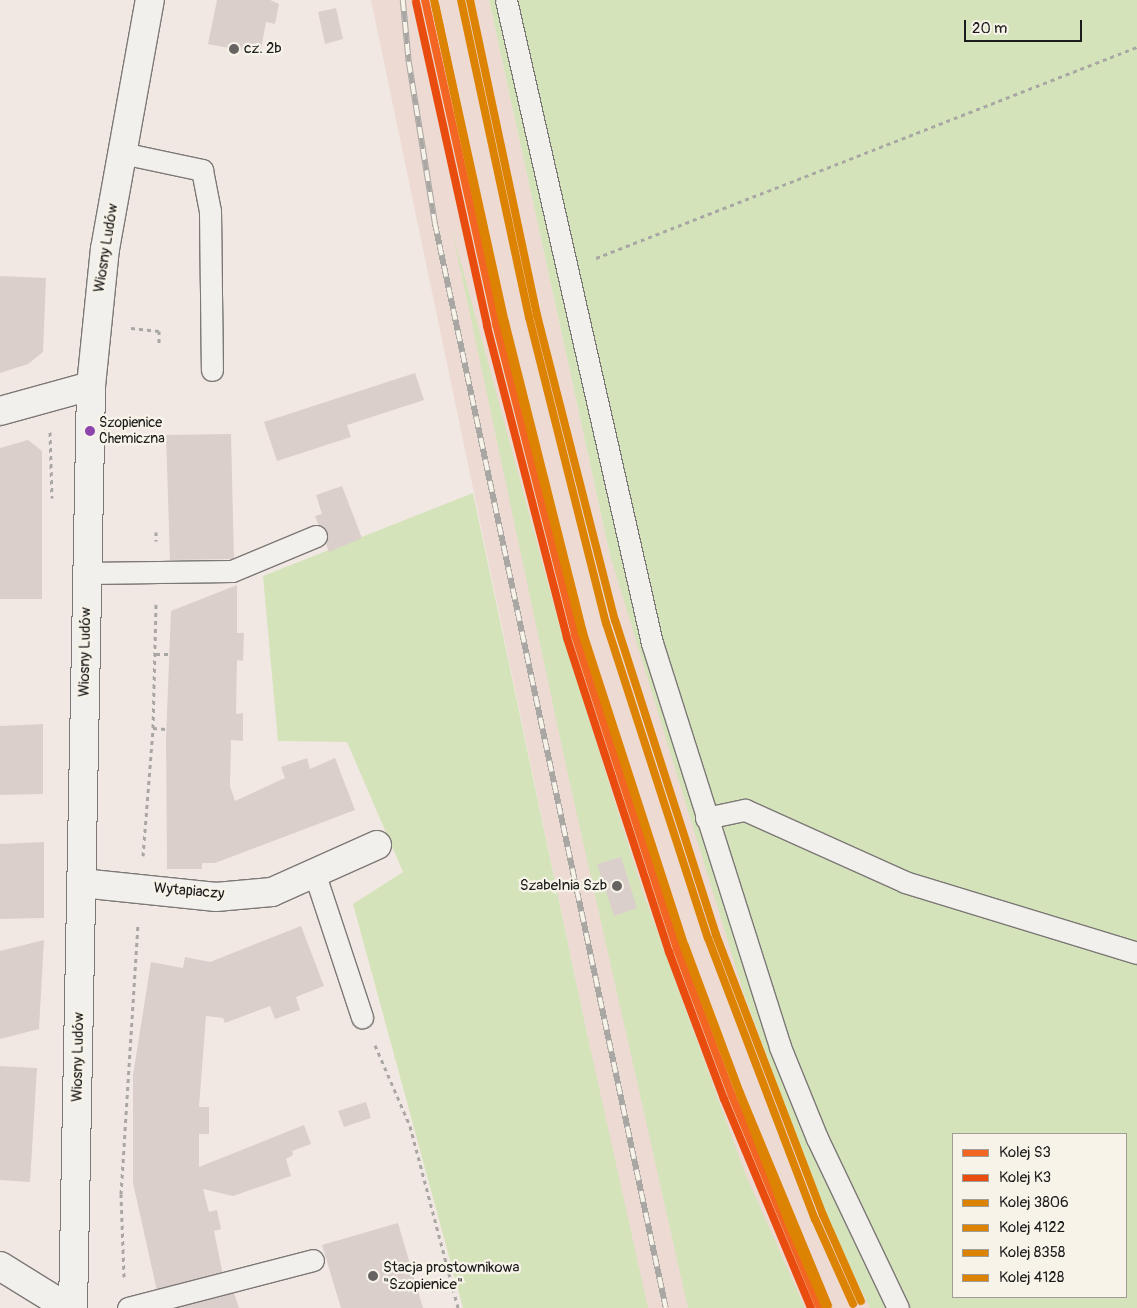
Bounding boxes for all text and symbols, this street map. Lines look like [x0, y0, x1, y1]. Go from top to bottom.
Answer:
scale bar [967, 10, 1084, 42]
text: 20 m [972, 19, 1007, 38]
place label: cz. 2b [244, 40, 282, 58]
marker: cz. 2b [228, 43, 240, 55]
street label: Wiosny Ludów [90, 202, 122, 294]
place label: Szopienice Chemiczna [99, 415, 165, 448]
marker: Szopienice Chemiczna [85, 426, 95, 436]
street label: Wiosny Ludów [75, 607, 95, 697]
place label: Szabelnia Szb [520, 877, 607, 895]
street label: Wytapiaczy [153, 879, 225, 903]
marker: Szabelnia Szb [611, 880, 623, 892]
street label: Wiosny Ludów [68, 1012, 88, 1102]
legend [952, 1133, 1127, 1298]
text: Kolej S3 [999, 1143, 1051, 1162]
text: Kolej K3 [999, 1168, 1051, 1187]
text: Kolej 3806 [999, 1193, 1069, 1212]
text: Kolej 4122 [999, 1218, 1065, 1237]
text: Kolej 8358 [999, 1243, 1065, 1262]
place label: Stacja prostownikowa "Szopienice" [383, 1258, 519, 1293]
text: Kolej 4128 [999, 1268, 1064, 1287]
marker: Stacja prostownikowa "Szopienice" [367, 1270, 379, 1282]

